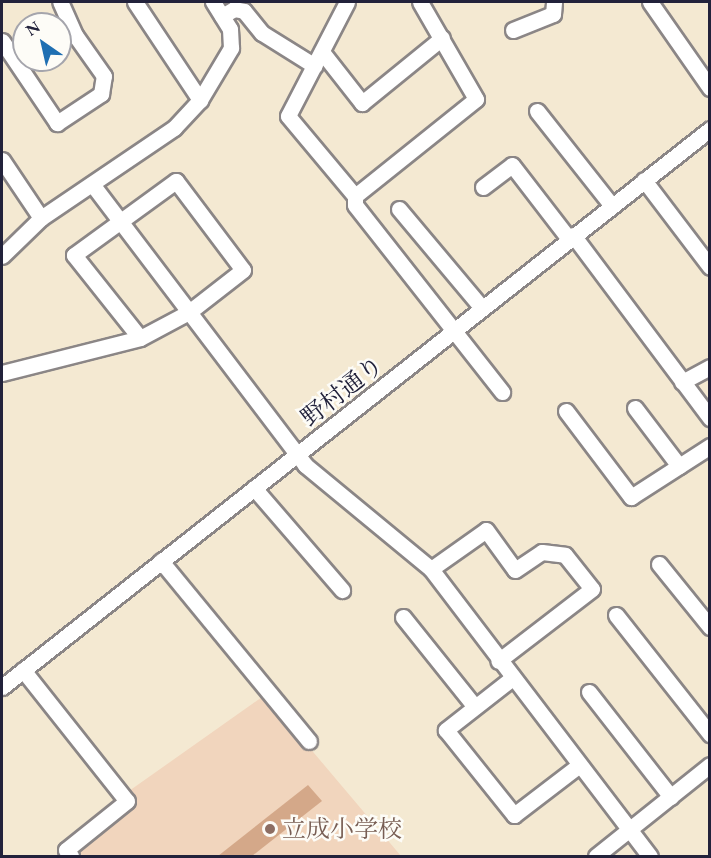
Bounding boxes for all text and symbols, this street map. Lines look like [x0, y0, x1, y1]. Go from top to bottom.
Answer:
north arrow [12, 12, 72, 72]
text: N [22, 16, 44, 41]
street label: 野村通り [295, 350, 389, 432]
place label: 立成小学校 [282, 815, 402, 843]
marker: 立成小学校 [263, 822, 277, 836]

